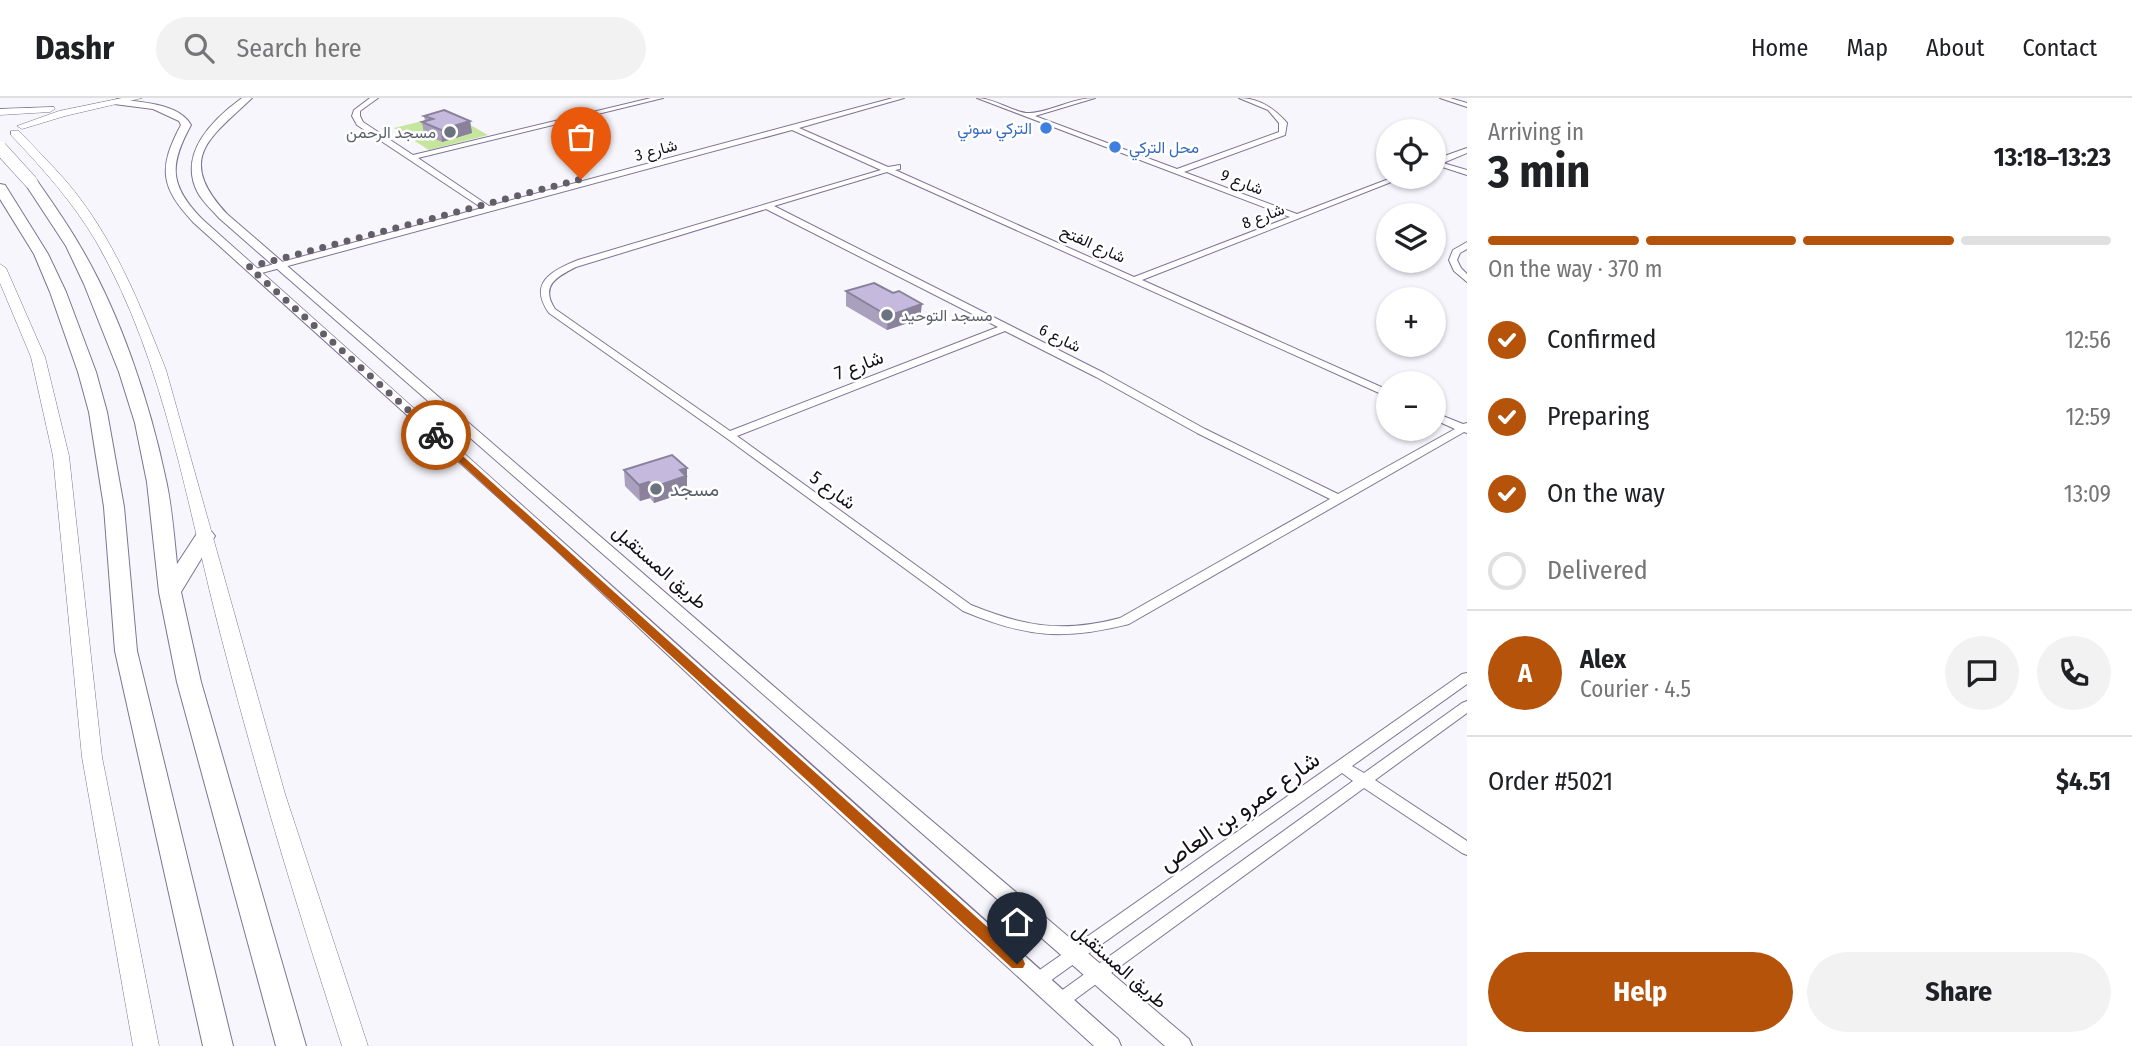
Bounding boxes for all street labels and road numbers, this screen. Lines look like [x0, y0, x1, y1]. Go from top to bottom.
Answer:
street label: شارع 3 [633, 135, 680, 167]
street label: شارع 9 [1217, 165, 1266, 201]
street label: شارع 8 [1239, 199, 1288, 235]
street label: شارع الفتح [1057, 221, 1128, 269]
street label: شارع 6 [1035, 320, 1084, 358]
street label: شارع 7 [831, 345, 887, 386]
street label: شارع 5 [805, 466, 861, 515]
street label: طريق المستقبل [608, 520, 712, 614]
street label: شارع عمرو بن العاص [1153, 745, 1326, 878]
street label: طريق المستقبل [1068, 919, 1172, 1013]

